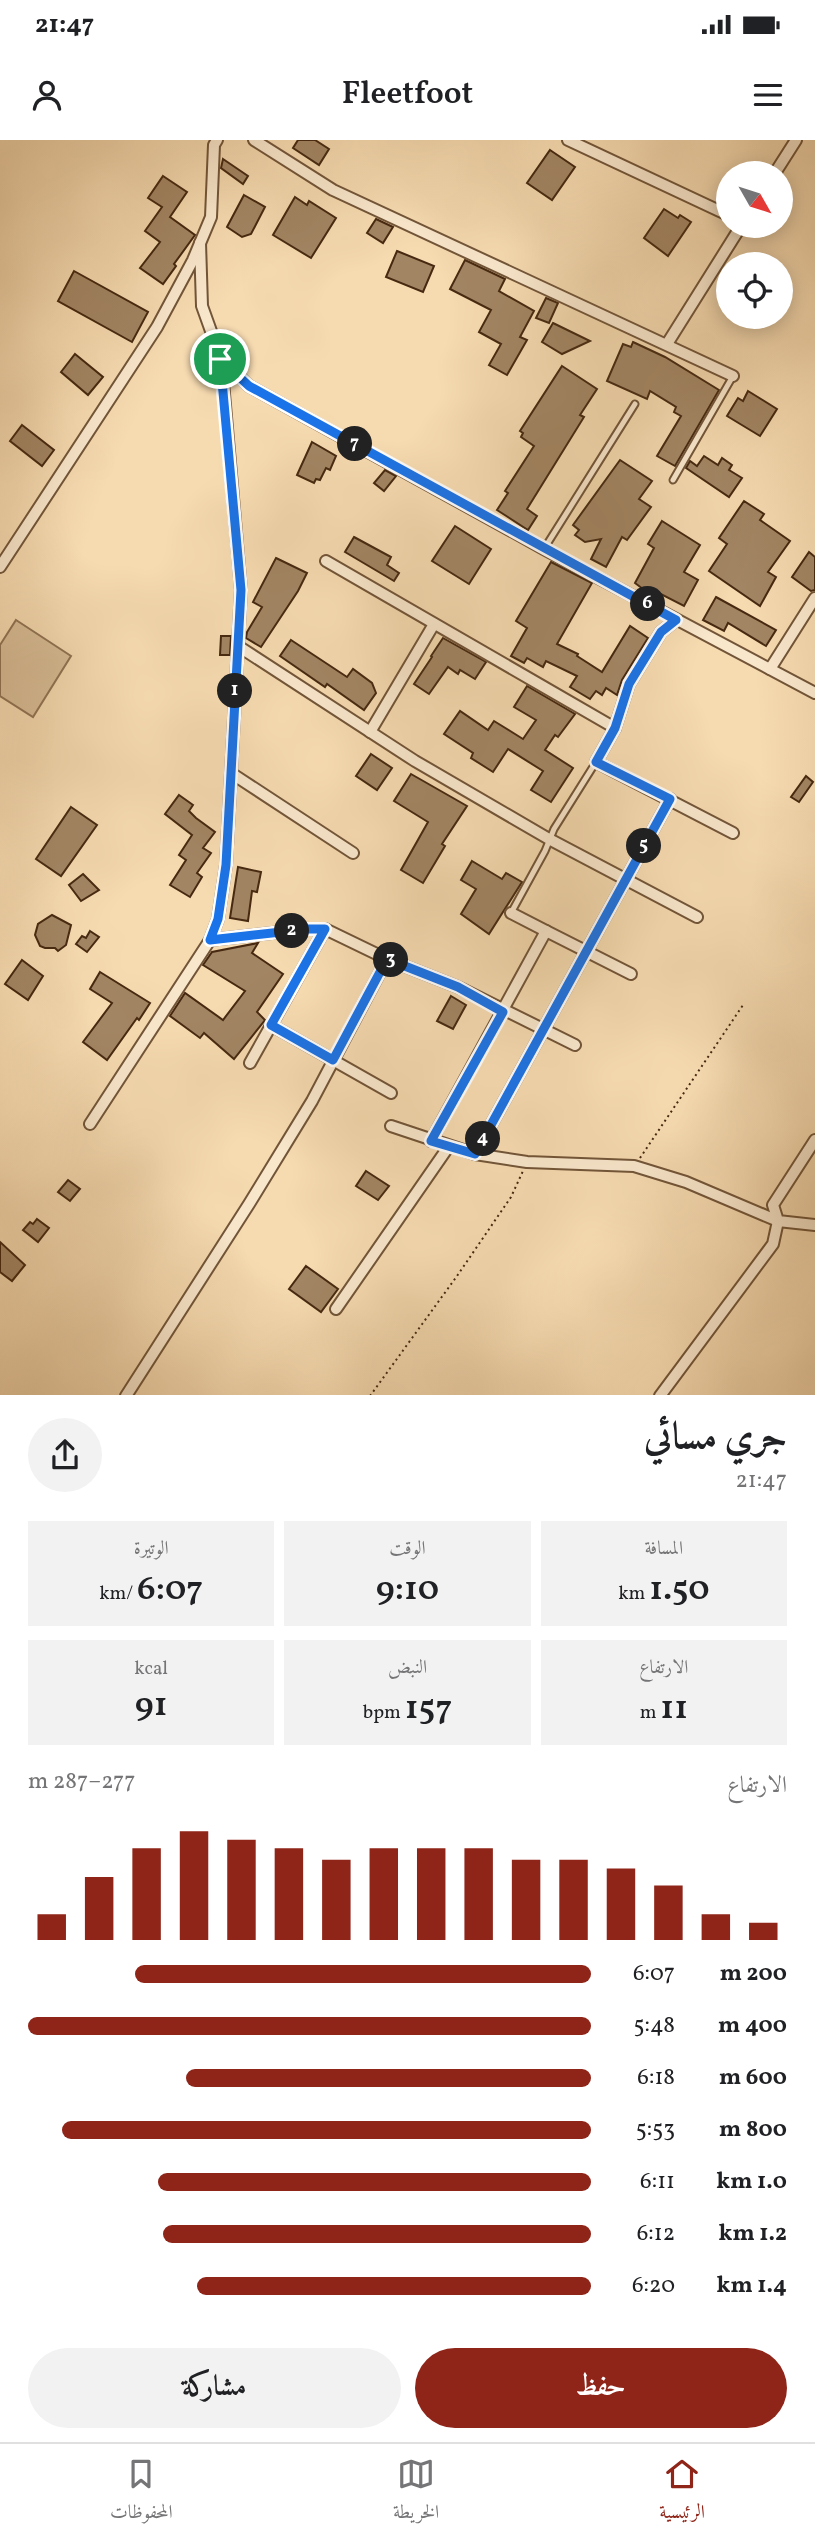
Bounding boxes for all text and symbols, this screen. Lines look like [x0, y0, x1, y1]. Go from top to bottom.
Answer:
text: 21:47 [35, 7, 94, 43]
text: Fleetfoot [342, 73, 473, 117]
icon: person [28, 76, 66, 114]
icon: menu [749, 76, 787, 114]
north arrow [716, 161, 793, 238]
map controls [716, 161, 793, 329]
button: locate [716, 252, 793, 329]
pin [190, 329, 250, 389]
icon: arrive [201, 340, 239, 378]
pin: 7 [338, 426, 372, 462]
text: 7 [350, 430, 359, 456]
pin: 6 [630, 587, 666, 622]
text: 6 [642, 590, 653, 616]
pin: 1 [218, 674, 252, 708]
text: 1 [231, 677, 238, 703]
pin: 5 [626, 828, 662, 864]
text: 5 [639, 832, 648, 858]
pin: 2 [274, 914, 310, 948]
text: 2 [287, 917, 296, 943]
pin: 3 [374, 942, 408, 978]
text: 3 [386, 946, 395, 972]
pin: 4 [466, 1122, 500, 1156]
text: 4 [477, 1125, 488, 1151]
text: جري مسائي [644, 1412, 787, 1465]
button: share [28, 1418, 102, 1492]
text: 21:47 [735, 1465, 787, 1497]
text: الوتيرة [134, 1536, 169, 1562]
text: الوقت [389, 1536, 426, 1562]
text: المسافة [644, 1536, 683, 1562]
text: 6:07 [137, 1566, 203, 1614]
text: 9:10 [376, 1566, 439, 1614]
text: 1.50 [649, 1566, 710, 1614]
text: /km [99, 1581, 137, 1607]
text: km [618, 1581, 649, 1607]
text: النبض [388, 1655, 427, 1681]
text: الارتفاع [639, 1655, 688, 1681]
text: kcal [134, 1656, 168, 1682]
text: 91 [135, 1682, 168, 1730]
text: 157 [405, 1685, 452, 1733]
text: 11 [660, 1685, 688, 1733]
text: bpm [363, 1700, 405, 1726]
text: m [640, 1700, 660, 1726]
text: 277–287 m [28, 1766, 135, 1798]
text: الارتفاع [727, 1770, 787, 1802]
text: 6:07 [633, 1958, 675, 1990]
text: 200 m [720, 1958, 787, 1990]
text: 5:48 [634, 2010, 675, 2042]
text: 400 m [718, 2010, 787, 2042]
text: 6:18 [637, 2062, 675, 2094]
text: 600 m [719, 2062, 787, 2094]
text: 5:53 [636, 2114, 675, 2146]
text: 800 m [719, 2114, 787, 2146]
text: 6:11 [640, 2166, 675, 2198]
text: 1.0 km [716, 2166, 787, 2198]
text: 6:12 [637, 2218, 675, 2250]
text: 1.2 km [718, 2218, 787, 2250]
text: 6:20 [632, 2270, 675, 2302]
text: 1.4 km [716, 2270, 787, 2302]
button: مشاركة [28, 2348, 401, 2428]
button: حفظ [415, 2348, 787, 2428]
tab: المحفوظات [110, 2455, 173, 2530]
tab: الخريطة [393, 2455, 439, 2530]
tab: الرئيسية [659, 2455, 705, 2530]

